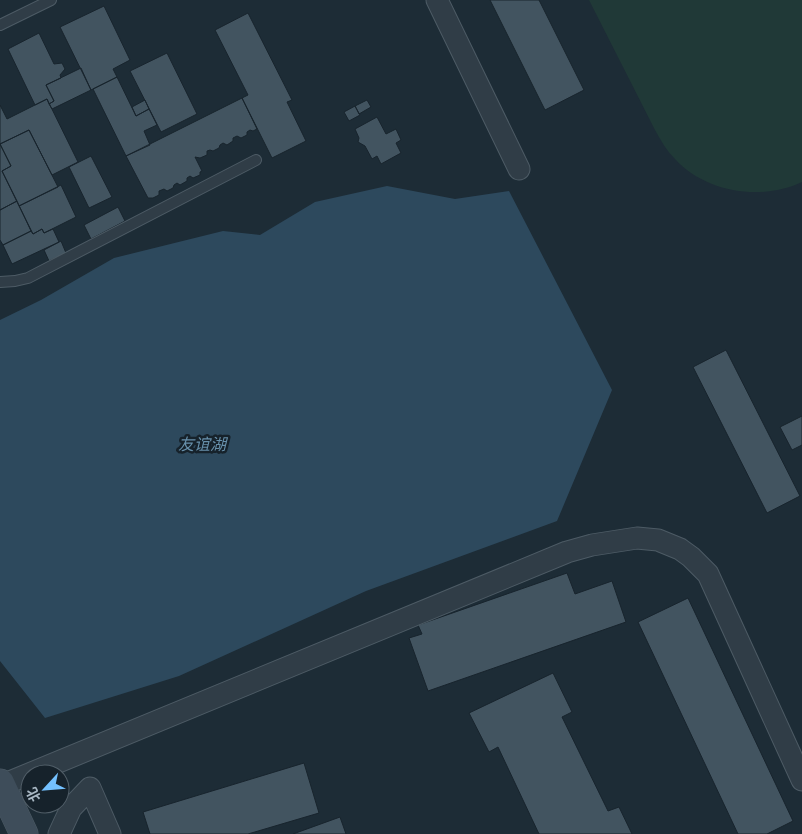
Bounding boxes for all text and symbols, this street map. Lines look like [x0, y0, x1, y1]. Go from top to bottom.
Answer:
water label: 友谊湖 [178, 434, 229, 454]
north arrow [20, 764, 70, 814]
text: 北 [22, 784, 44, 805]

